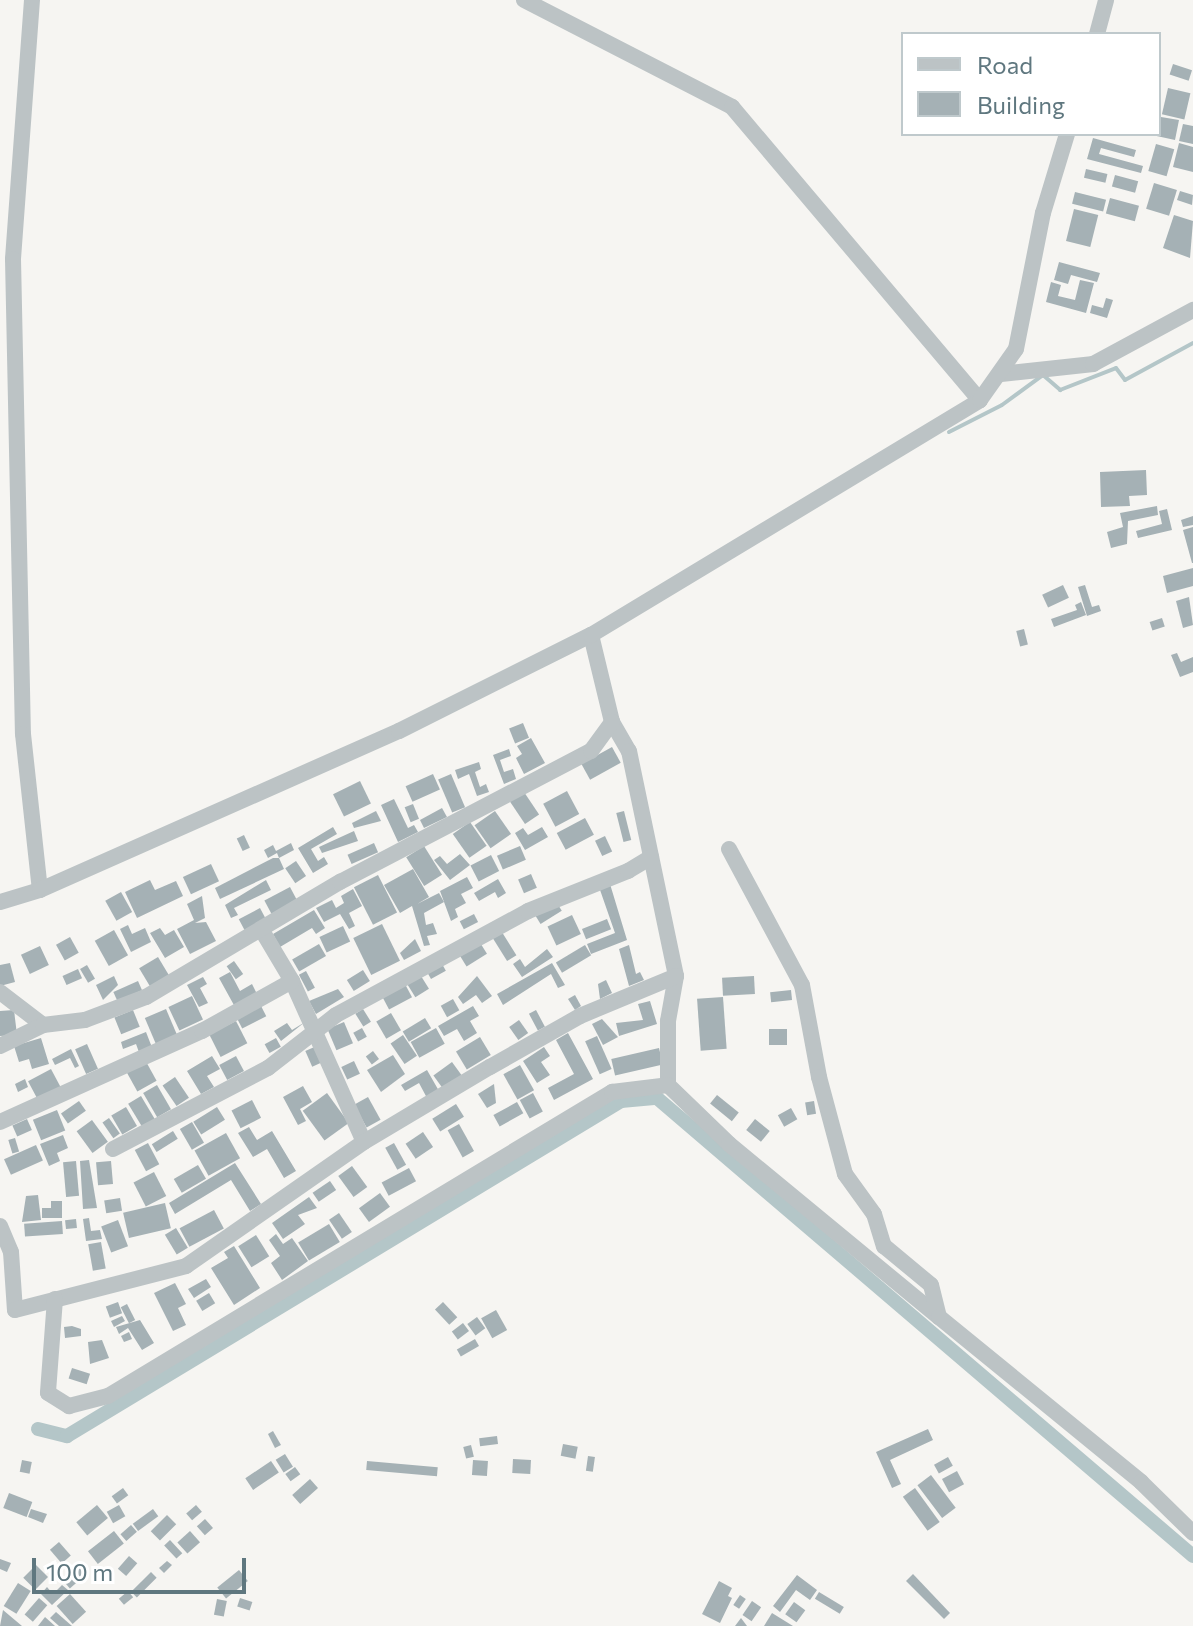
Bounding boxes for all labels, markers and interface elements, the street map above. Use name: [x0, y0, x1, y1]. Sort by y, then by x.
legend: [901, 32, 1161, 136]
text: Road: [977, 50, 1033, 79]
text: Building: [977, 90, 1065, 119]
scale bar: [36, 1542, 250, 1592]
text: 100 m: [46, 1557, 113, 1586]

